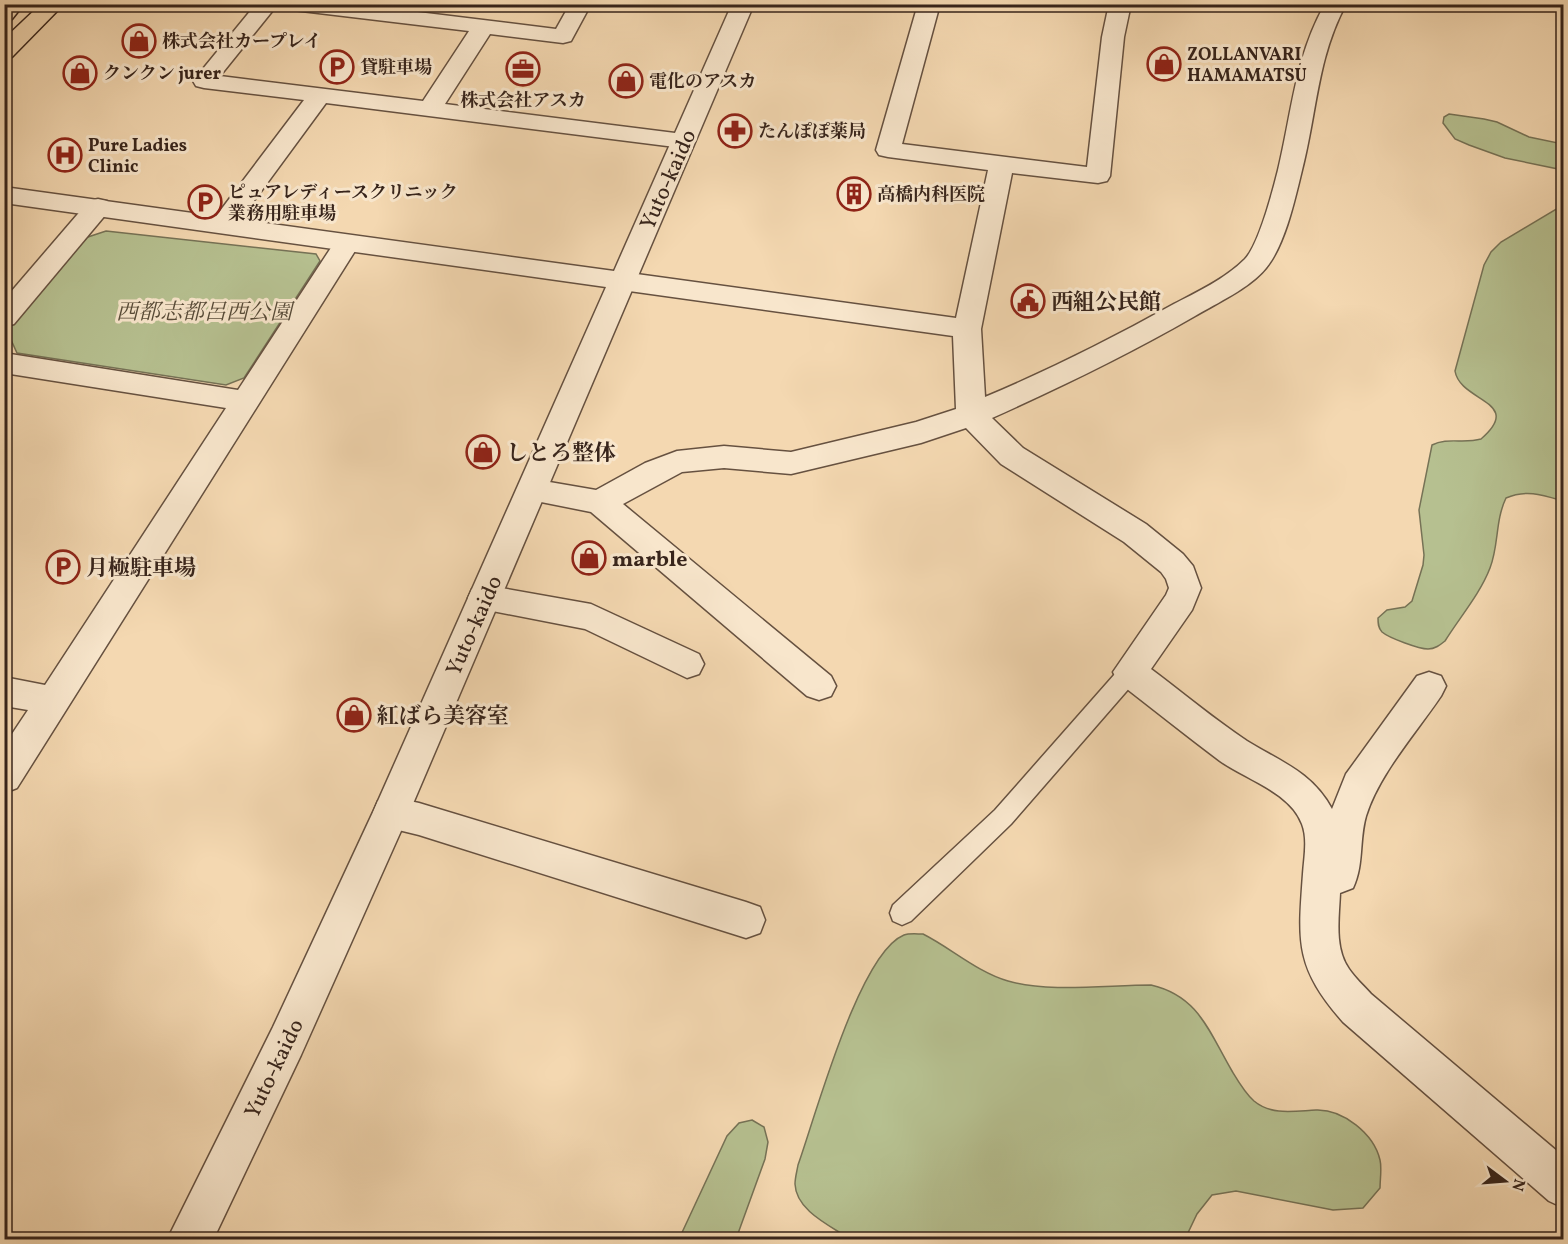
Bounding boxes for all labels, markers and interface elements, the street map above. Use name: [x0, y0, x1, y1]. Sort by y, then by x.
shop icon: 株式会社カープレイ: [121, 23, 157, 59]
place label: 株式会社カープレイ: [162, 30, 321, 55]
place label: ZOLLANVARI HAMAMATSU: [1187, 43, 1307, 89]
shop icon: ZOLLANVARI HAMAMATSU: [1146, 46, 1182, 82]
parking icon: 貸駐車場: [319, 49, 355, 85]
office icon: 株式会社アスカ: [505, 51, 541, 87]
shop icon: クンクン jurer: [62, 55, 98, 91]
place label: 貸駐車場: [360, 56, 432, 81]
place label: クンクン jurer: [103, 62, 222, 87]
shop icon: 電化のアスカ: [608, 63, 644, 99]
place label: 電化のアスカ: [649, 70, 756, 95]
place label: 株式会社アスカ: [460, 89, 586, 114]
pharmacy icon: たんぽぽ薬局: [717, 113, 753, 149]
place label: たんぽぽ薬局: [758, 120, 866, 145]
street label: Yuto-kaido: [633, 125, 705, 235]
place label: Pure Ladies Clinic: [88, 134, 187, 180]
hospital icon: Pure Ladies Clinic: [47, 137, 83, 173]
building icon: 高橋内科医院: [836, 176, 872, 212]
place label: ピュアレディースクリニック 業務用駐車場: [228, 181, 458, 227]
place label: 高橋内科医院: [877, 183, 985, 208]
parking icon: ピュアレディースクリニック 業務用駐車場: [187, 184, 223, 220]
public building icon: 西組公民館: [1010, 283, 1046, 319]
place label: 西組公民館: [1051, 288, 1161, 319]
park label: 西都志都呂西公園: [116, 298, 295, 329]
shop icon: しとろ整体: [465, 434, 501, 470]
place label: しとろ整体: [506, 439, 616, 470]
shop icon: marble: [571, 540, 607, 576]
place label: marble: [612, 545, 688, 576]
parking icon: 月極駐車場: [45, 549, 81, 585]
place label: 月極駐車場: [86, 554, 196, 585]
street label: Yuto-kaido: [439, 571, 511, 681]
shop icon: 紅ばら美容室: [336, 697, 372, 733]
place label: 紅ばら美容室: [377, 702, 509, 733]
street label: Yuto-kaido: [238, 1014, 313, 1124]
north arrow: [1475, 1151, 1535, 1211]
text: N: [1505, 1176, 1530, 1194]

